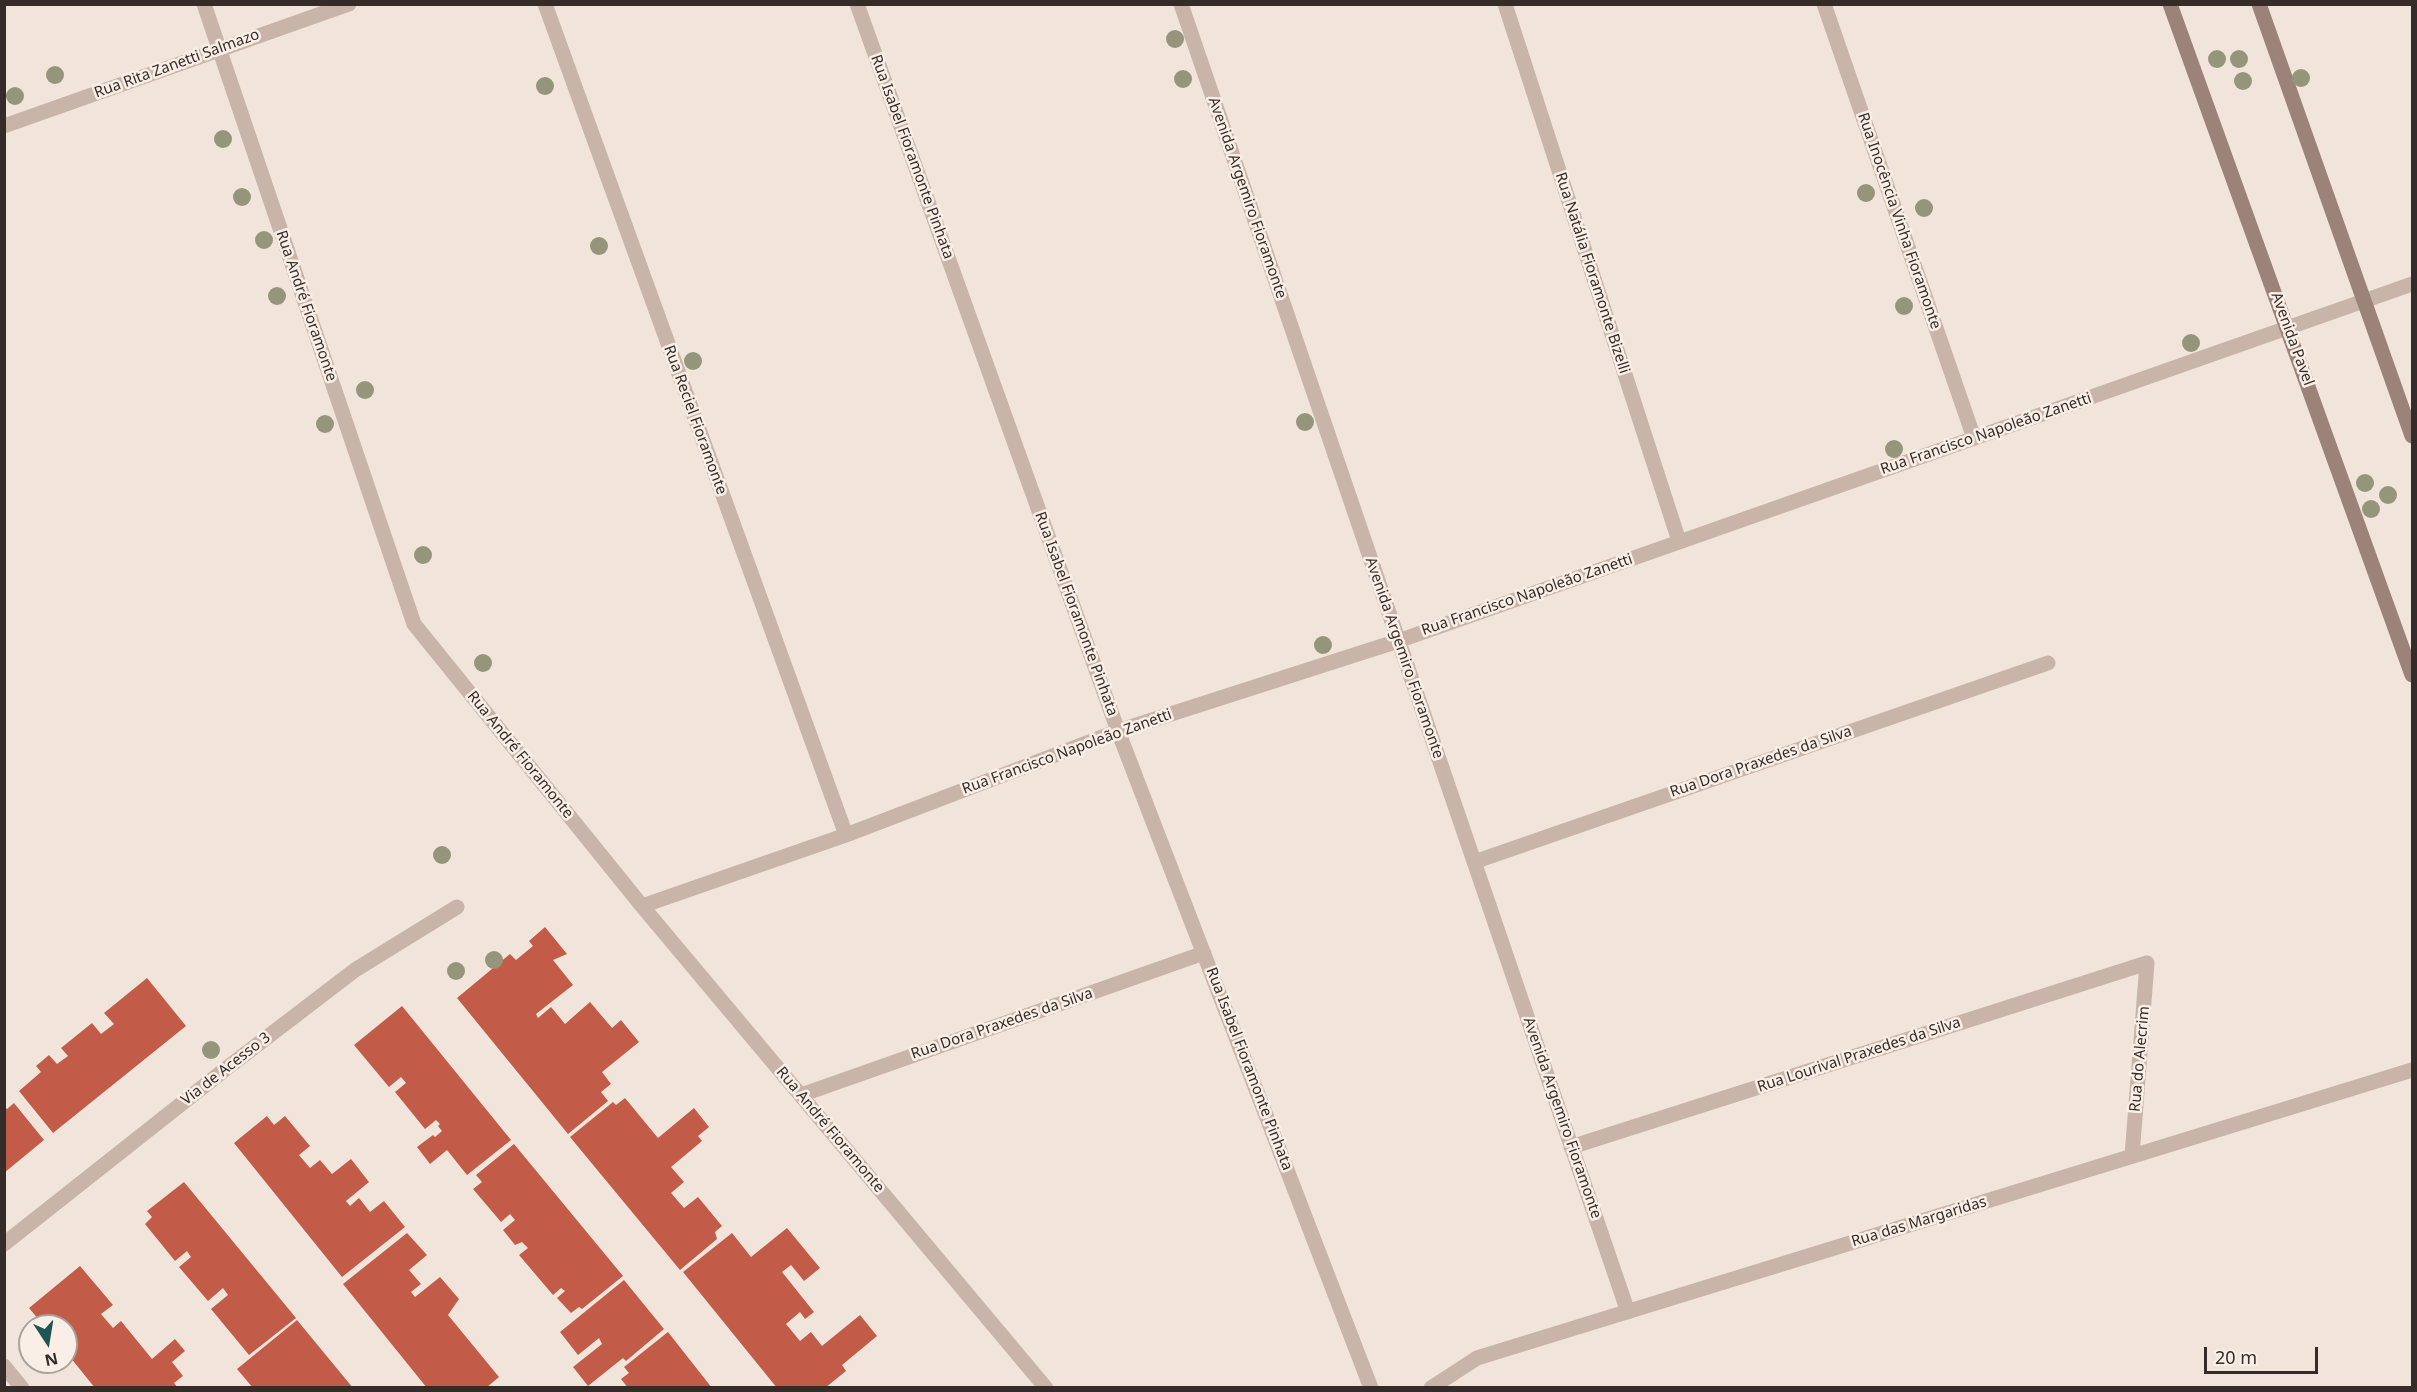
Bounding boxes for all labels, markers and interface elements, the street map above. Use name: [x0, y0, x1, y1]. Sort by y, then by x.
street label: Rua Rita Zanetti Salmazo: [92, 26, 262, 102]
street label: Rua Isabel Fioramonte Pinhata: [867, 52, 957, 262]
street label: Avenida Argemiro Fioramonte: [1204, 95, 1290, 301]
street label: Rua Inocência Vinha Fioramonte: [1853, 110, 1945, 332]
street label: Rua Natália Fioramonte Bizelli: [1551, 170, 1633, 376]
street label: Rua André Fioramonte: [272, 228, 340, 384]
street label: Avenida Pavel: [2267, 290, 2317, 388]
street label: Rua Reciel Fioramonte: [660, 343, 730, 497]
street label: Rua Francisco Napoleão Zanetti: [1878, 389, 2094, 479]
street label: Rua Isabel Fioramonte Pinhata: [1031, 509, 1121, 719]
street label: Rua Francisco Napoleão Zanetti: [1419, 550, 1635, 640]
street label: Avenida Argemiro Fioramonte: [1361, 555, 1447, 761]
street label: Rua André Fioramonte: [463, 688, 577, 822]
street label: Rua Francisco Napoleão Zanetti: [960, 706, 1174, 798]
street label: Rua Dora Praxedes da Silva: [1668, 722, 1854, 802]
street label: Rua Isabel Fioramonte Pinhata: [1202, 965, 1296, 1173]
street label: Rua Dora Praxedes da Silva: [909, 984, 1095, 1064]
street label: Rua do Alecrim: [2126, 1005, 2154, 1113]
street label: Rua Lourival Praxedes da Silva: [1755, 1014, 1963, 1096]
street label: Avenida Argemiro Fioramonte: [1519, 1015, 1605, 1221]
street label: Via de Acesso 3: [178, 1029, 274, 1109]
street label: Rua André Fioramonte: [772, 1063, 888, 1197]
street label: Rua das Margaridas: [1849, 1193, 1989, 1251]
north arrow: [18, 1314, 78, 1374]
scale bar: [2207, 1335, 2321, 1373]
text: 20 m: [2215, 1345, 2257, 1369]
text: N: [43, 1348, 60, 1372]

